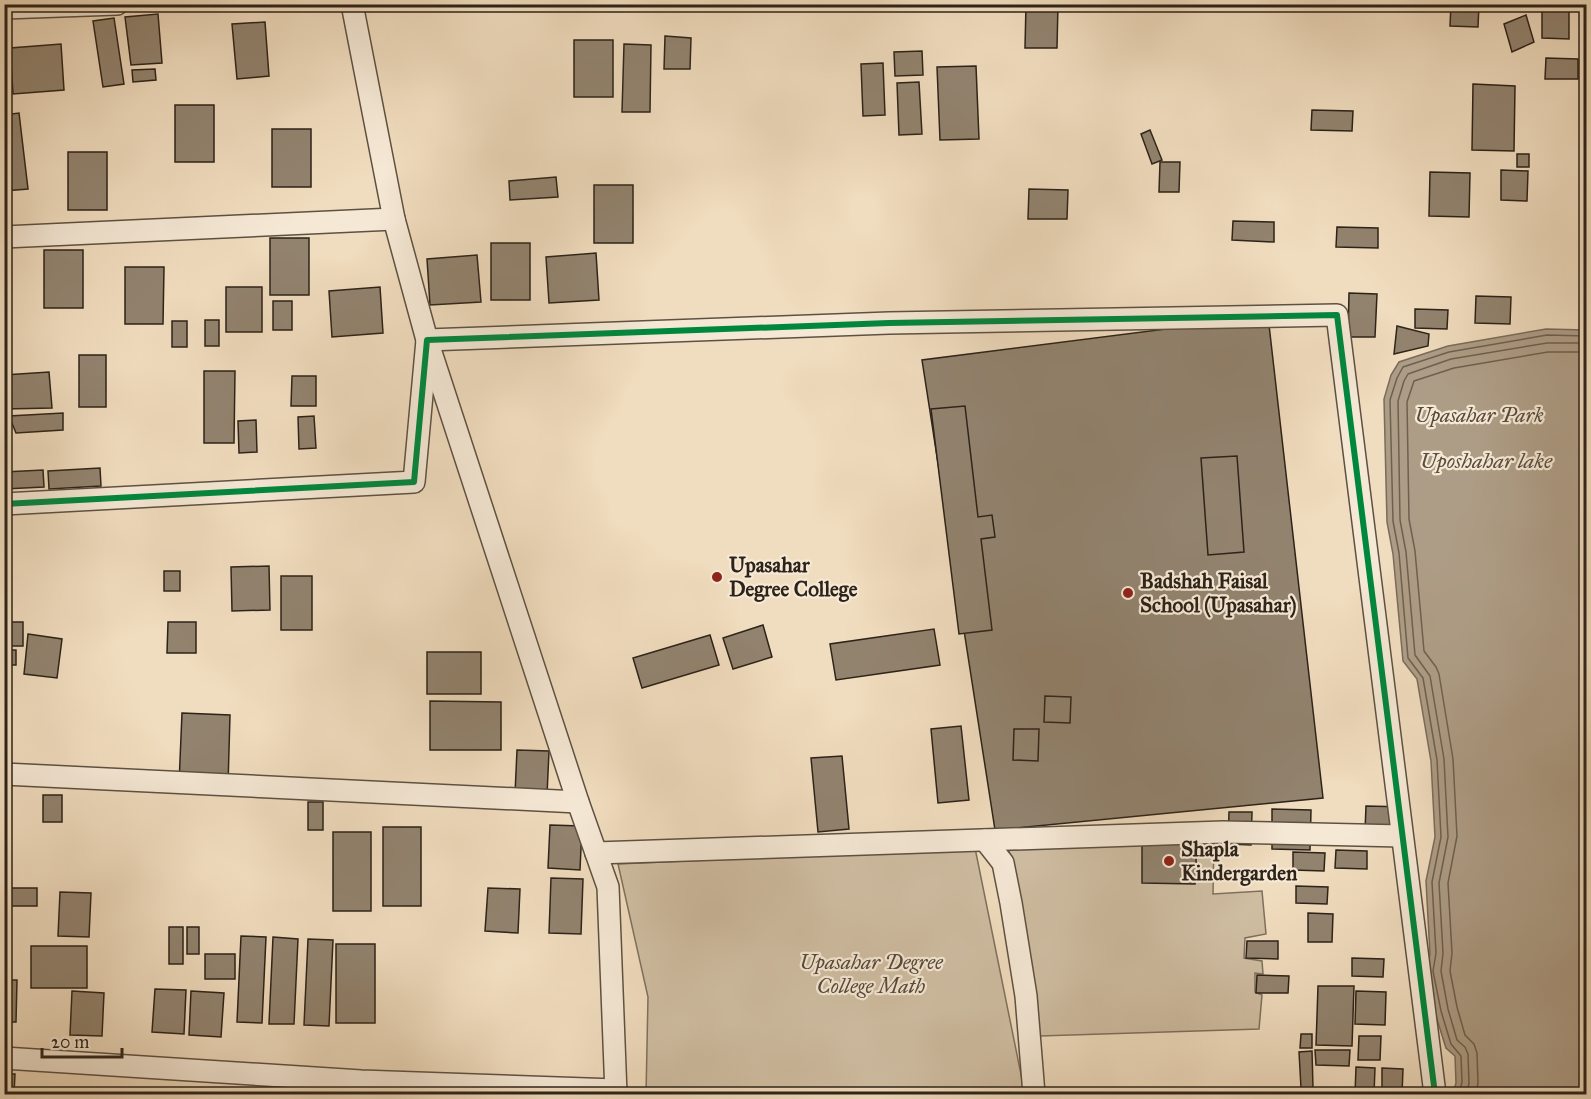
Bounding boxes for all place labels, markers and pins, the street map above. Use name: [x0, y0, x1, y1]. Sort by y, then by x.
place label: Upasahar Degree College: [729, 552, 858, 602]
place label: Badshah Faisal School (Upasahar): [1140, 568, 1297, 618]
marker: Upasahar Degree College: [710, 570, 724, 584]
marker: Badshah Faisal School (Upasahar): [1121, 586, 1135, 600]
place label: Shapla Kindergarden: [1181, 836, 1298, 886]
marker: Shapla Kindergarden: [1162, 854, 1176, 868]

